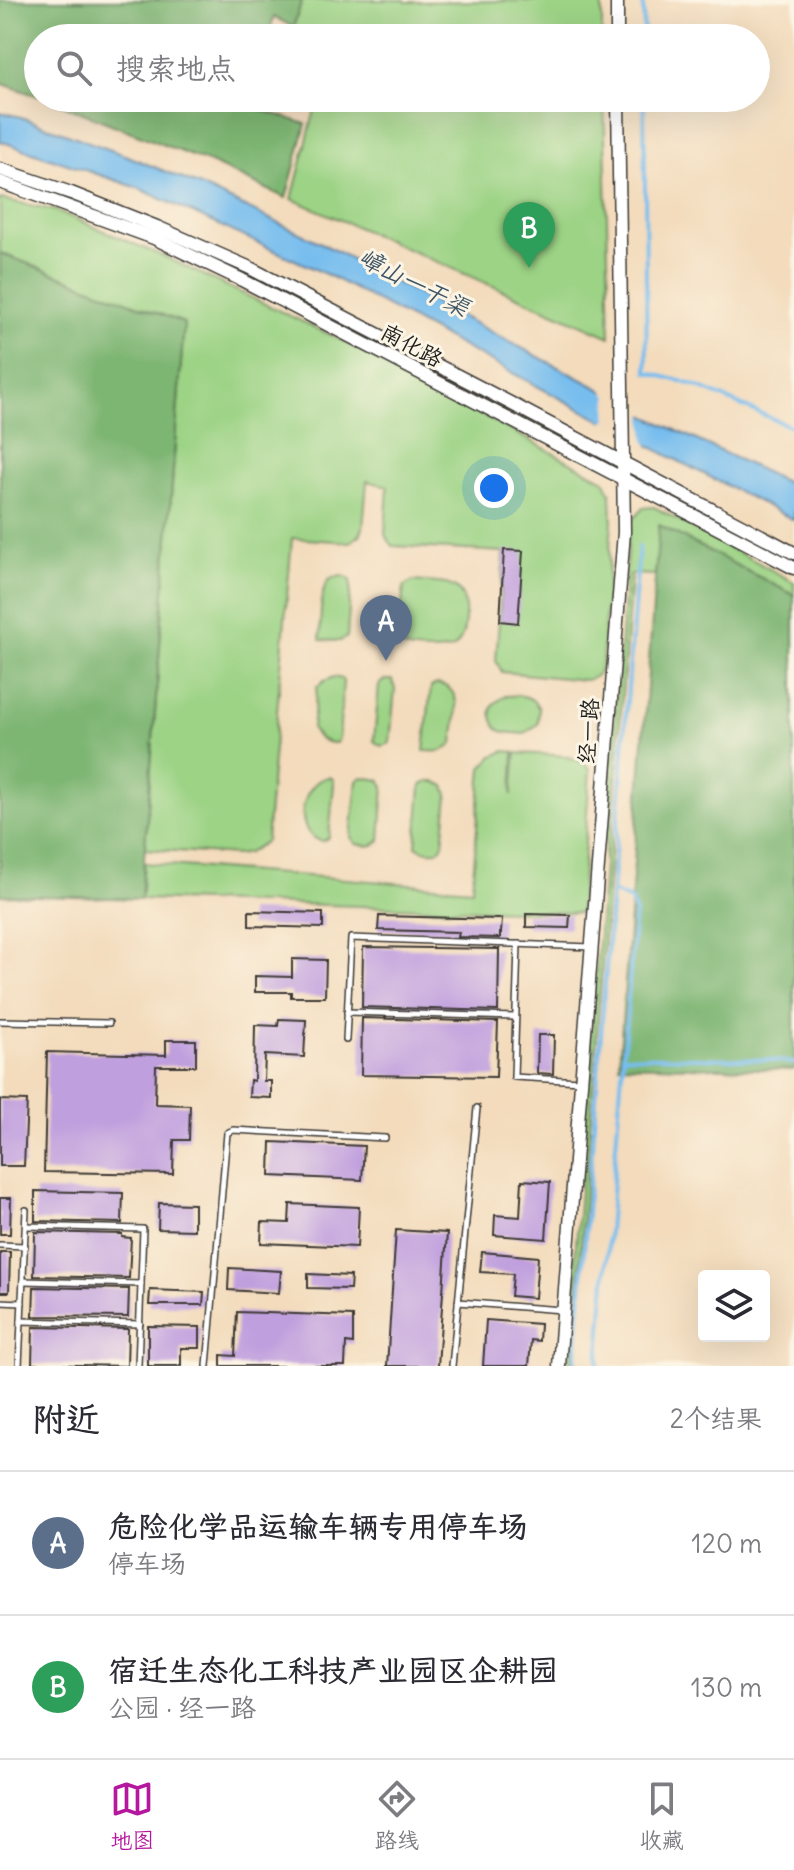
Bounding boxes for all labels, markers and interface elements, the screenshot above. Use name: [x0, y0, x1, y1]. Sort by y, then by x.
search box: [24, 24, 770, 112]
icon: search: [52, 46, 96, 90]
text: 搜索地点: [116, 49, 236, 87]
pin: B: [503, 202, 555, 268]
water label: 嶂山一干渠: [354, 241, 476, 324]
street label: 南化路: [376, 317, 448, 373]
your location: [474, 468, 514, 508]
pin: A: [360, 595, 412, 661]
street label: 经一路: [572, 697, 604, 765]
map controls: [698, 1270, 770, 1342]
button: layers: [698, 1270, 770, 1342]
text: 附近: [32, 1397, 100, 1440]
text: 2个结果: [670, 1402, 762, 1435]
text: 危险化学品运输车辆专用停车场: [108, 1507, 528, 1545]
text: A: [50, 1527, 66, 1560]
text: 120 m: [691, 1527, 762, 1560]
text: 停车场: [108, 1547, 186, 1580]
text: 宿迁生态化工科技产业园区企耕园: [108, 1651, 558, 1689]
text: B: [49, 1671, 67, 1704]
text: 130 m: [691, 1671, 762, 1704]
text: 公园 · 经一路: [108, 1691, 256, 1724]
tab: 地图: [110, 1777, 154, 1854]
tab: 路线: [375, 1777, 419, 1854]
tab: 收藏: [640, 1777, 684, 1854]

